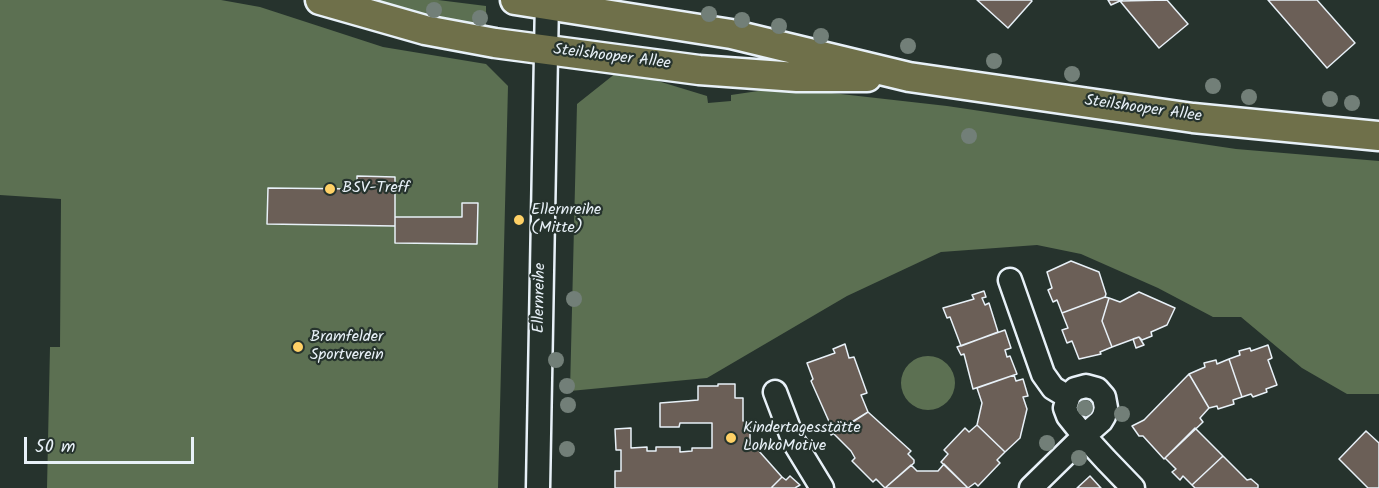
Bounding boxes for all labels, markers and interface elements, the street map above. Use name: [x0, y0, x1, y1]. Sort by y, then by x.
street label: Steilshooper Allee: [552, 41, 672, 75]
street label: Steilshooper Allee: [1083, 92, 1203, 128]
place label: BSV-Treff: [342, 179, 410, 199]
marker: BSV-Treff: [323, 182, 337, 196]
place label: Ellernreihe (Mitte): [531, 201, 601, 239]
marker: Ellernreihe (Mitte): [512, 213, 526, 227]
street label: Ellernreihe: [531, 263, 551, 333]
place label: Bramfelder Sportverein: [310, 328, 384, 366]
marker: Bramfelder Sportverein: [291, 340, 305, 354]
place label: Kindertagesstätte LohkoMotive: [743, 419, 861, 457]
scale bar: [27, 425, 196, 463]
marker: Kindertagesstätte LohkoMotive: [724, 431, 738, 445]
text: 50 m: [35, 433, 75, 462]

